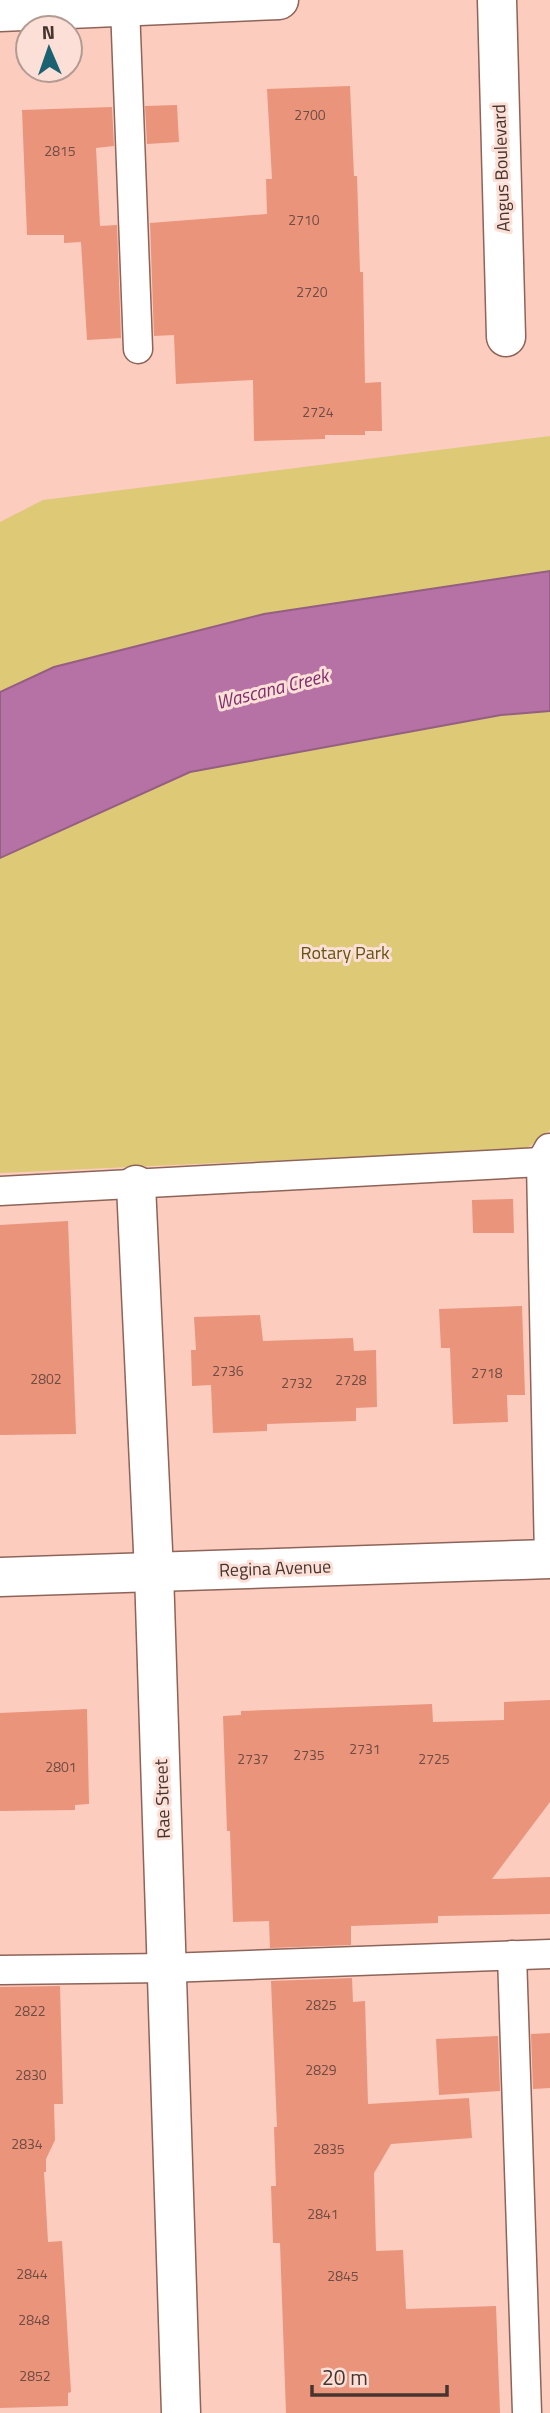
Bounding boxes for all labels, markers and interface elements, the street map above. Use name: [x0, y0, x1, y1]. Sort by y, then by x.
north arrow: [14, 14, 84, 84]
text: N: [41, 17, 55, 46]
house number: 2700: [294, 104, 326, 125]
street label: Angus Boulevard: [485, 104, 517, 232]
house number: 2815: [44, 140, 76, 161]
house number: 2710: [288, 209, 320, 230]
house number: 2720: [296, 281, 328, 302]
house number: 2724: [302, 401, 334, 422]
water label: Wascana Creek: [213, 659, 334, 716]
park label: Rotary Park: [300, 939, 390, 966]
house number: 2736: [212, 1360, 244, 1381]
house number: 2718: [471, 1362, 503, 1383]
house number: 2802: [30, 1368, 62, 1389]
house number: 2728: [335, 1369, 367, 1390]
house number: 2732: [281, 1372, 313, 1393]
street label: Regina Avenue: [218, 1553, 332, 1583]
house number: 2731: [349, 1738, 381, 1759]
house number: 2735: [293, 1744, 325, 1765]
house number: 2737: [237, 1748, 269, 1769]
house number: 2725: [418, 1748, 450, 1769]
house number: 2801: [45, 1756, 77, 1777]
street label: Rae Street: [147, 1758, 177, 1839]
house number: 2825: [305, 1994, 337, 2015]
house number: 2822: [14, 2000, 46, 2021]
house number: 2829: [305, 2059, 337, 2080]
house number: 2830: [15, 2064, 47, 2085]
house number: 2834: [11, 2133, 43, 2154]
house number: 2835: [313, 2138, 345, 2159]
house number: 2841: [307, 2203, 339, 2224]
house number: 2844: [16, 2263, 48, 2284]
house number: 2845: [327, 2265, 359, 2286]
house number: 2848: [18, 2309, 50, 2330]
scale bar: [312, 2354, 447, 2398]
text: 20 m: [322, 2361, 368, 2393]
house number: 2852: [19, 2365, 51, 2386]

